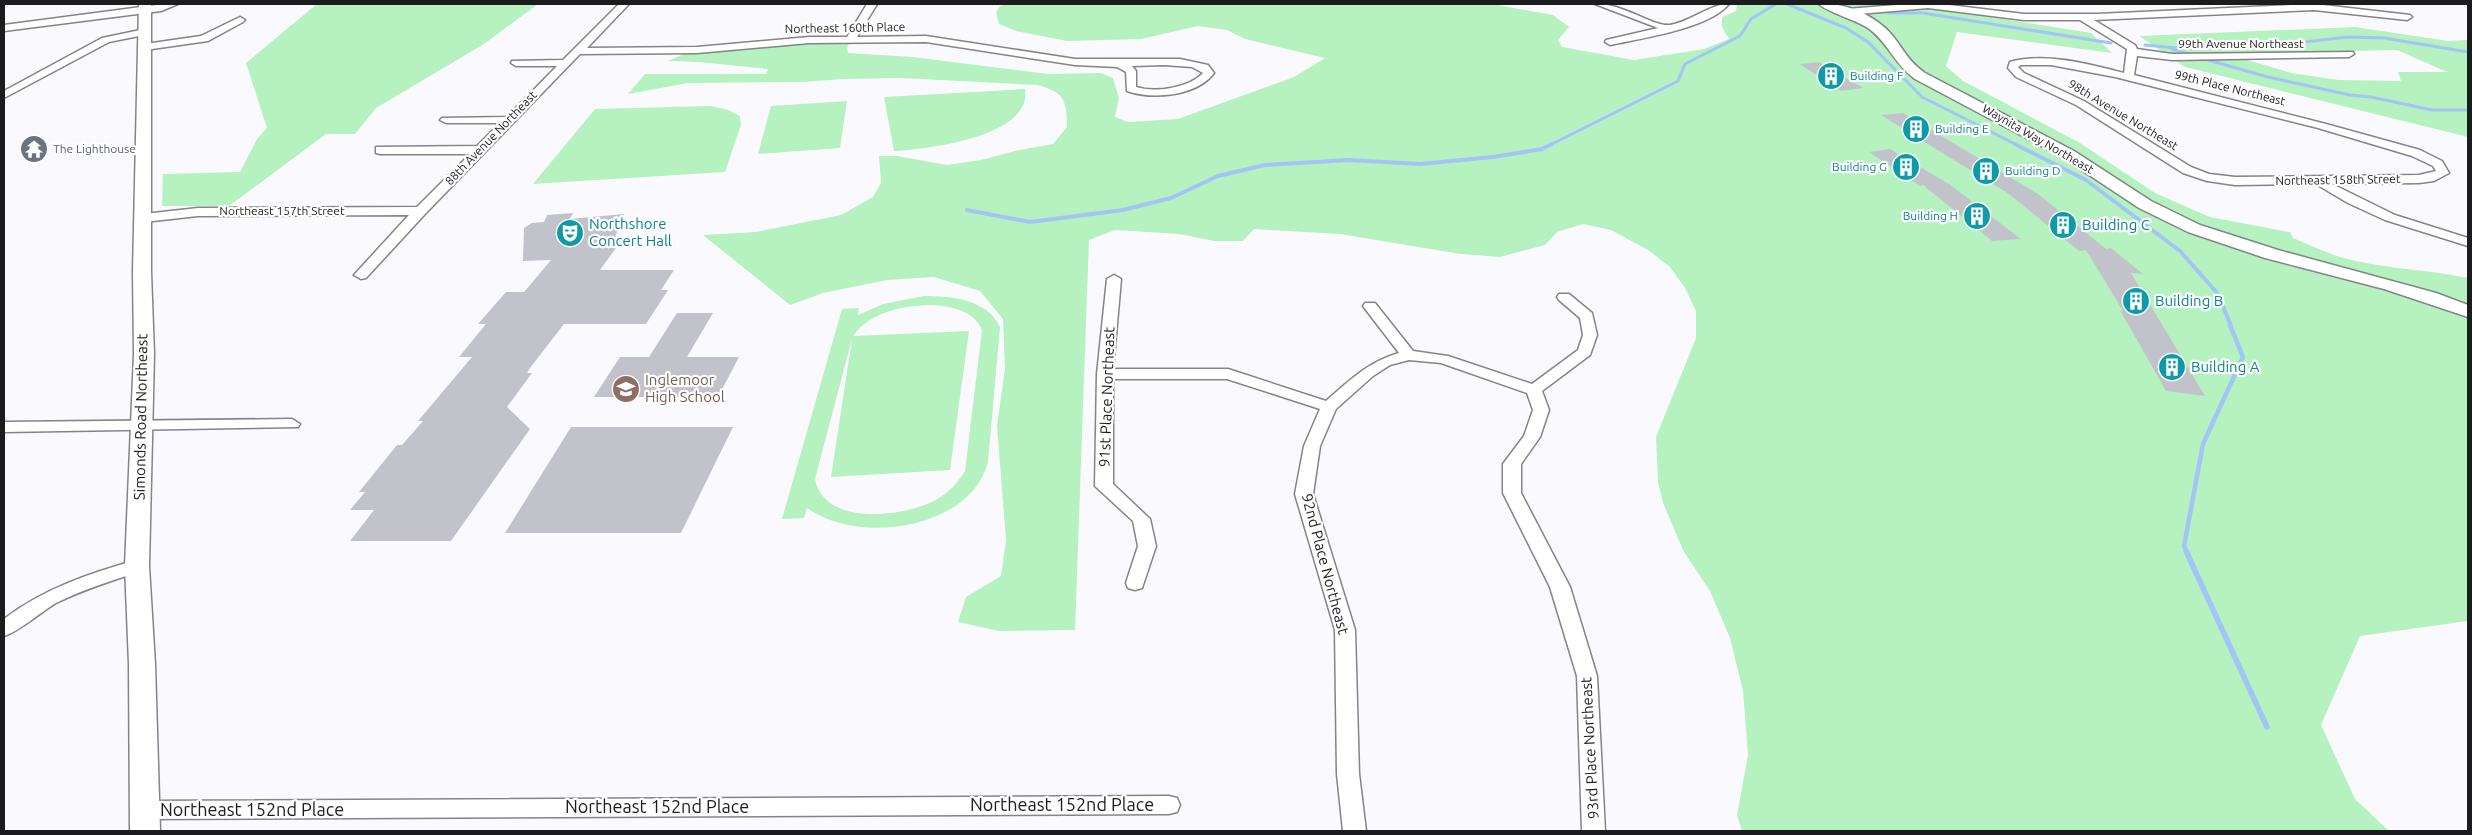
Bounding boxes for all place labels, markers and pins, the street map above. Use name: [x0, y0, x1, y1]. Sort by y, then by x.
building icon: Building F: [1816, 61, 1846, 91]
place label: Building F: [1850, 69, 1903, 82]
building icon: Building E: [1901, 114, 1931, 144]
place label: Building E: [1935, 122, 1989, 135]
temple icon: The Lighthouse: [19, 134, 49, 164]
place label: The Lighthouse: [53, 142, 136, 155]
building icon: Building G: [1891, 152, 1921, 182]
building icon: Building D: [1971, 156, 2001, 186]
place label: Building G: [1832, 160, 1887, 173]
place label: Building D: [2005, 164, 2060, 177]
building icon: Building H: [1962, 201, 1992, 231]
place label: Building H: [1903, 209, 1958, 222]
building icon: Building C: [2048, 210, 2078, 240]
place label: Northshore Concert Hall: [589, 215, 672, 249]
place label: Building C: [2082, 216, 2150, 233]
theatre icon: Northshore Concert Hall: [555, 218, 585, 248]
building icon: Building B: [2121, 286, 2151, 316]
place label: Building B: [2155, 292, 2223, 309]
building icon: Building A: [2157, 352, 2187, 382]
place label: Building A: [2191, 358, 2260, 375]
place label: Inglemoor High School: [645, 371, 725, 405]
school or university icon: Inglemoor High School: [611, 374, 641, 404]

